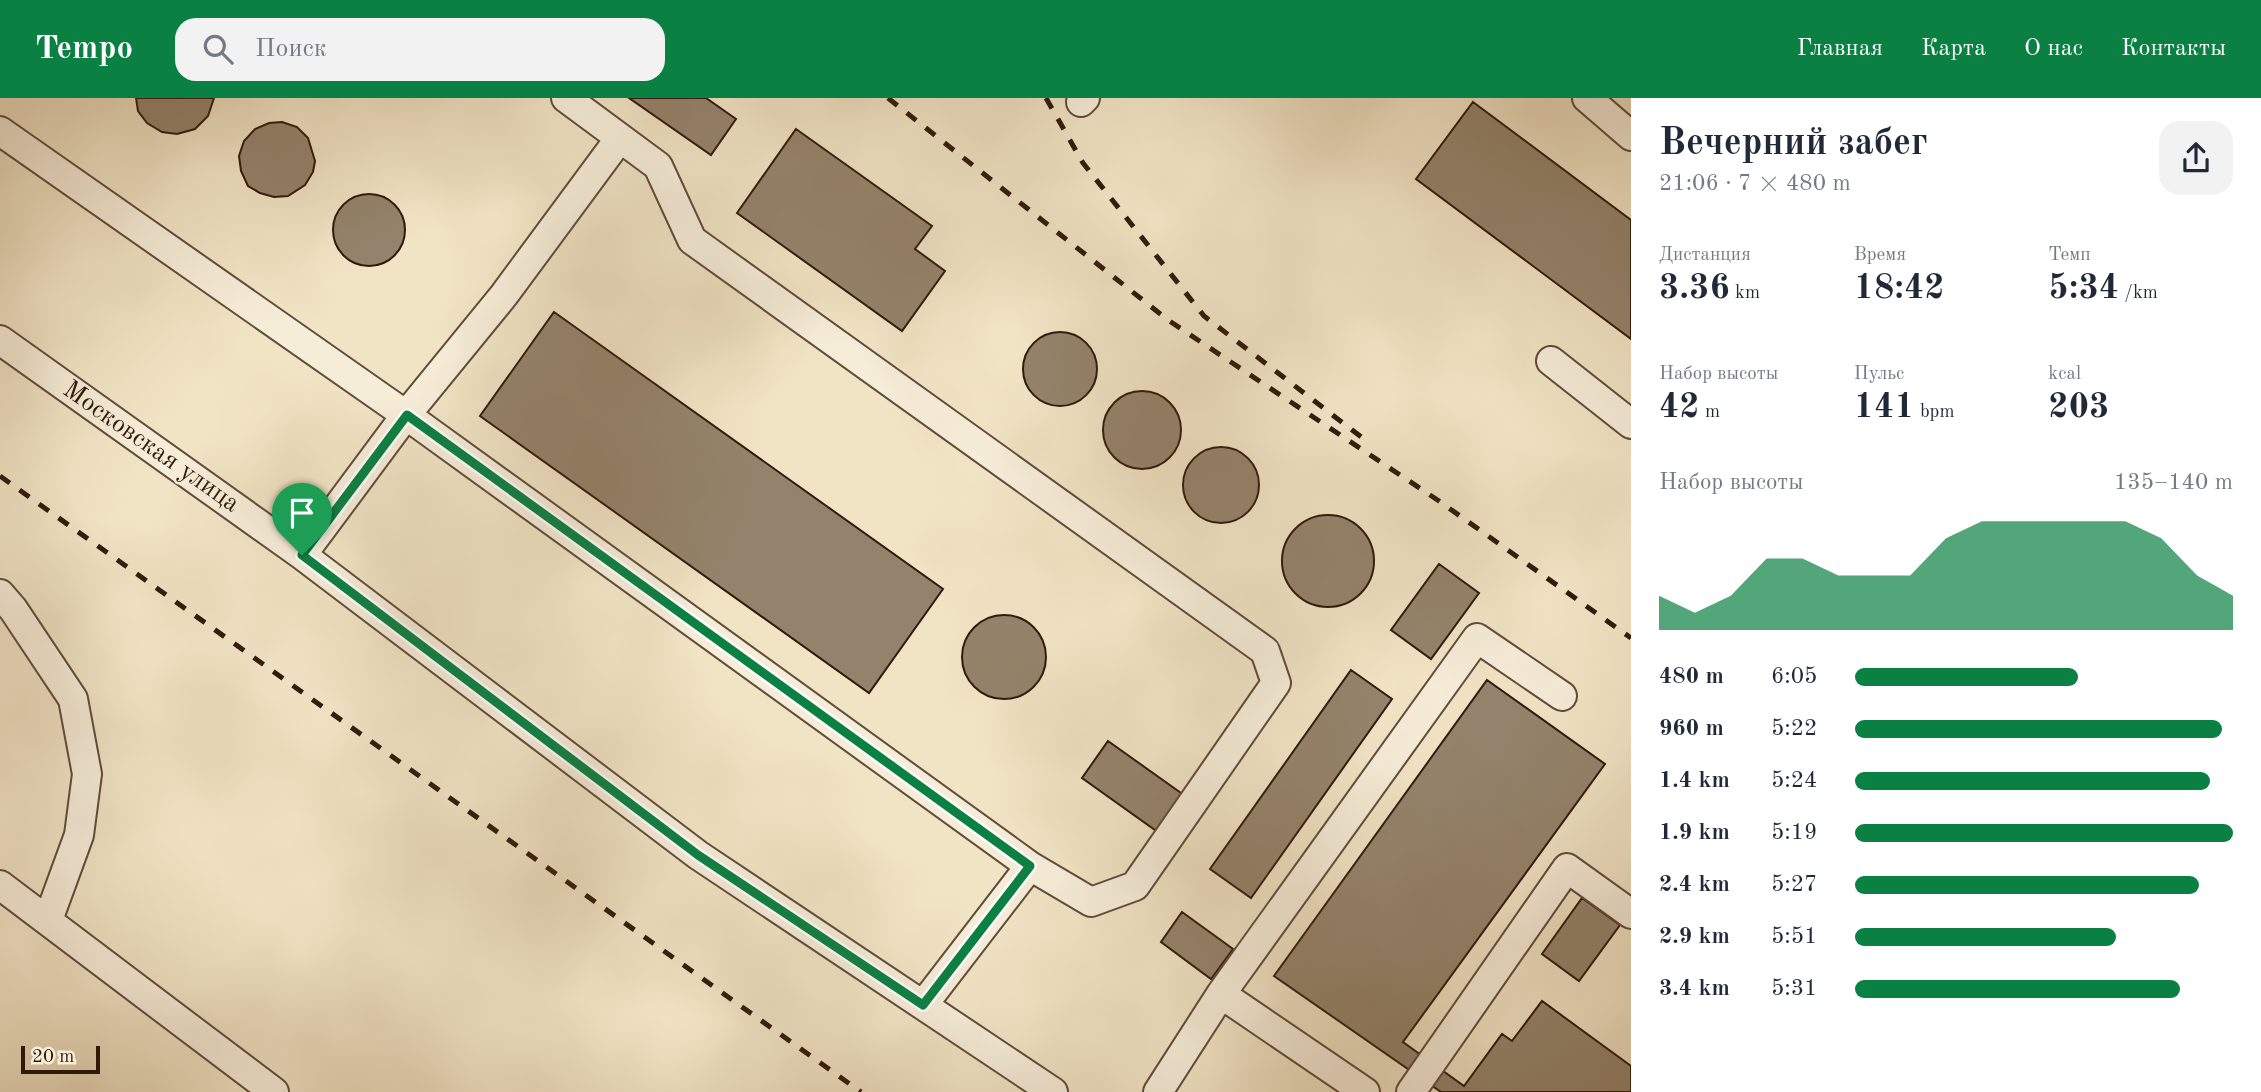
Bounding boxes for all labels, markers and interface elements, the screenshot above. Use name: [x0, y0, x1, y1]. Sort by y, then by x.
search box: [175, 18, 665, 81]
icon: search: [199, 30, 237, 68]
text: Tempo: [35, 33, 133, 66]
text: Поиск: [255, 36, 327, 62]
text: Главная: [1797, 37, 1883, 61]
text: Карта: [1921, 37, 1986, 61]
text: О нас: [2024, 37, 2083, 61]
text: Контакты: [2121, 37, 2226, 61]
button: share: [2159, 121, 2233, 195]
text: Вечерний забег: [1659, 125, 1928, 163]
text: 21:06 · 7 × 480 m: [1659, 172, 1851, 195]
text: Дистанция: [1659, 246, 1751, 265]
text: Время: [1854, 246, 1906, 265]
text: Темп: [2048, 246, 2091, 265]
text: 3.36: [1659, 271, 1730, 306]
text: 18:42: [1854, 271, 1945, 306]
text: 5:34: [2048, 271, 2119, 306]
text: km: [1730, 284, 1760, 303]
text: /km: [2119, 284, 2158, 303]
text: Набор высоты: [1659, 365, 1778, 384]
text: Пульс: [1854, 365, 1904, 384]
text: kcal: [2048, 365, 2081, 384]
street label: Московская улица: [58, 376, 244, 518]
text: 42: [1659, 390, 1700, 425]
text: 141: [1854, 390, 1915, 425]
text: 203: [2048, 390, 2109, 425]
text: m: [1700, 403, 1720, 422]
text: bpm: [1915, 403, 1955, 422]
text: Набор высоты: [1659, 471, 1803, 494]
text: 135–140 m: [2114, 471, 2233, 494]
pin: [272, 483, 332, 555]
icon: arrive: [283, 494, 321, 532]
text: 480 m: [1659, 665, 1724, 688]
text: 6:05: [1771, 665, 1817, 688]
text: 960 m: [1659, 717, 1724, 740]
text: 5:22: [1771, 717, 1817, 740]
text: 1.4 km: [1659, 769, 1730, 792]
text: 5:24: [1771, 769, 1817, 792]
text: 1.9 km: [1659, 821, 1730, 844]
text: 5:19: [1771, 821, 1817, 844]
text: 2.4 km: [1659, 873, 1730, 896]
text: 5:27: [1771, 873, 1817, 896]
text: 2.9 km: [1659, 925, 1730, 948]
text: 5:51: [1771, 925, 1817, 948]
text: 3.4 km: [1659, 977, 1730, 1000]
text: 5:31: [1771, 977, 1817, 1000]
scale bar: [21, 1043, 100, 1075]
text: 20 m: [32, 1048, 74, 1067]

